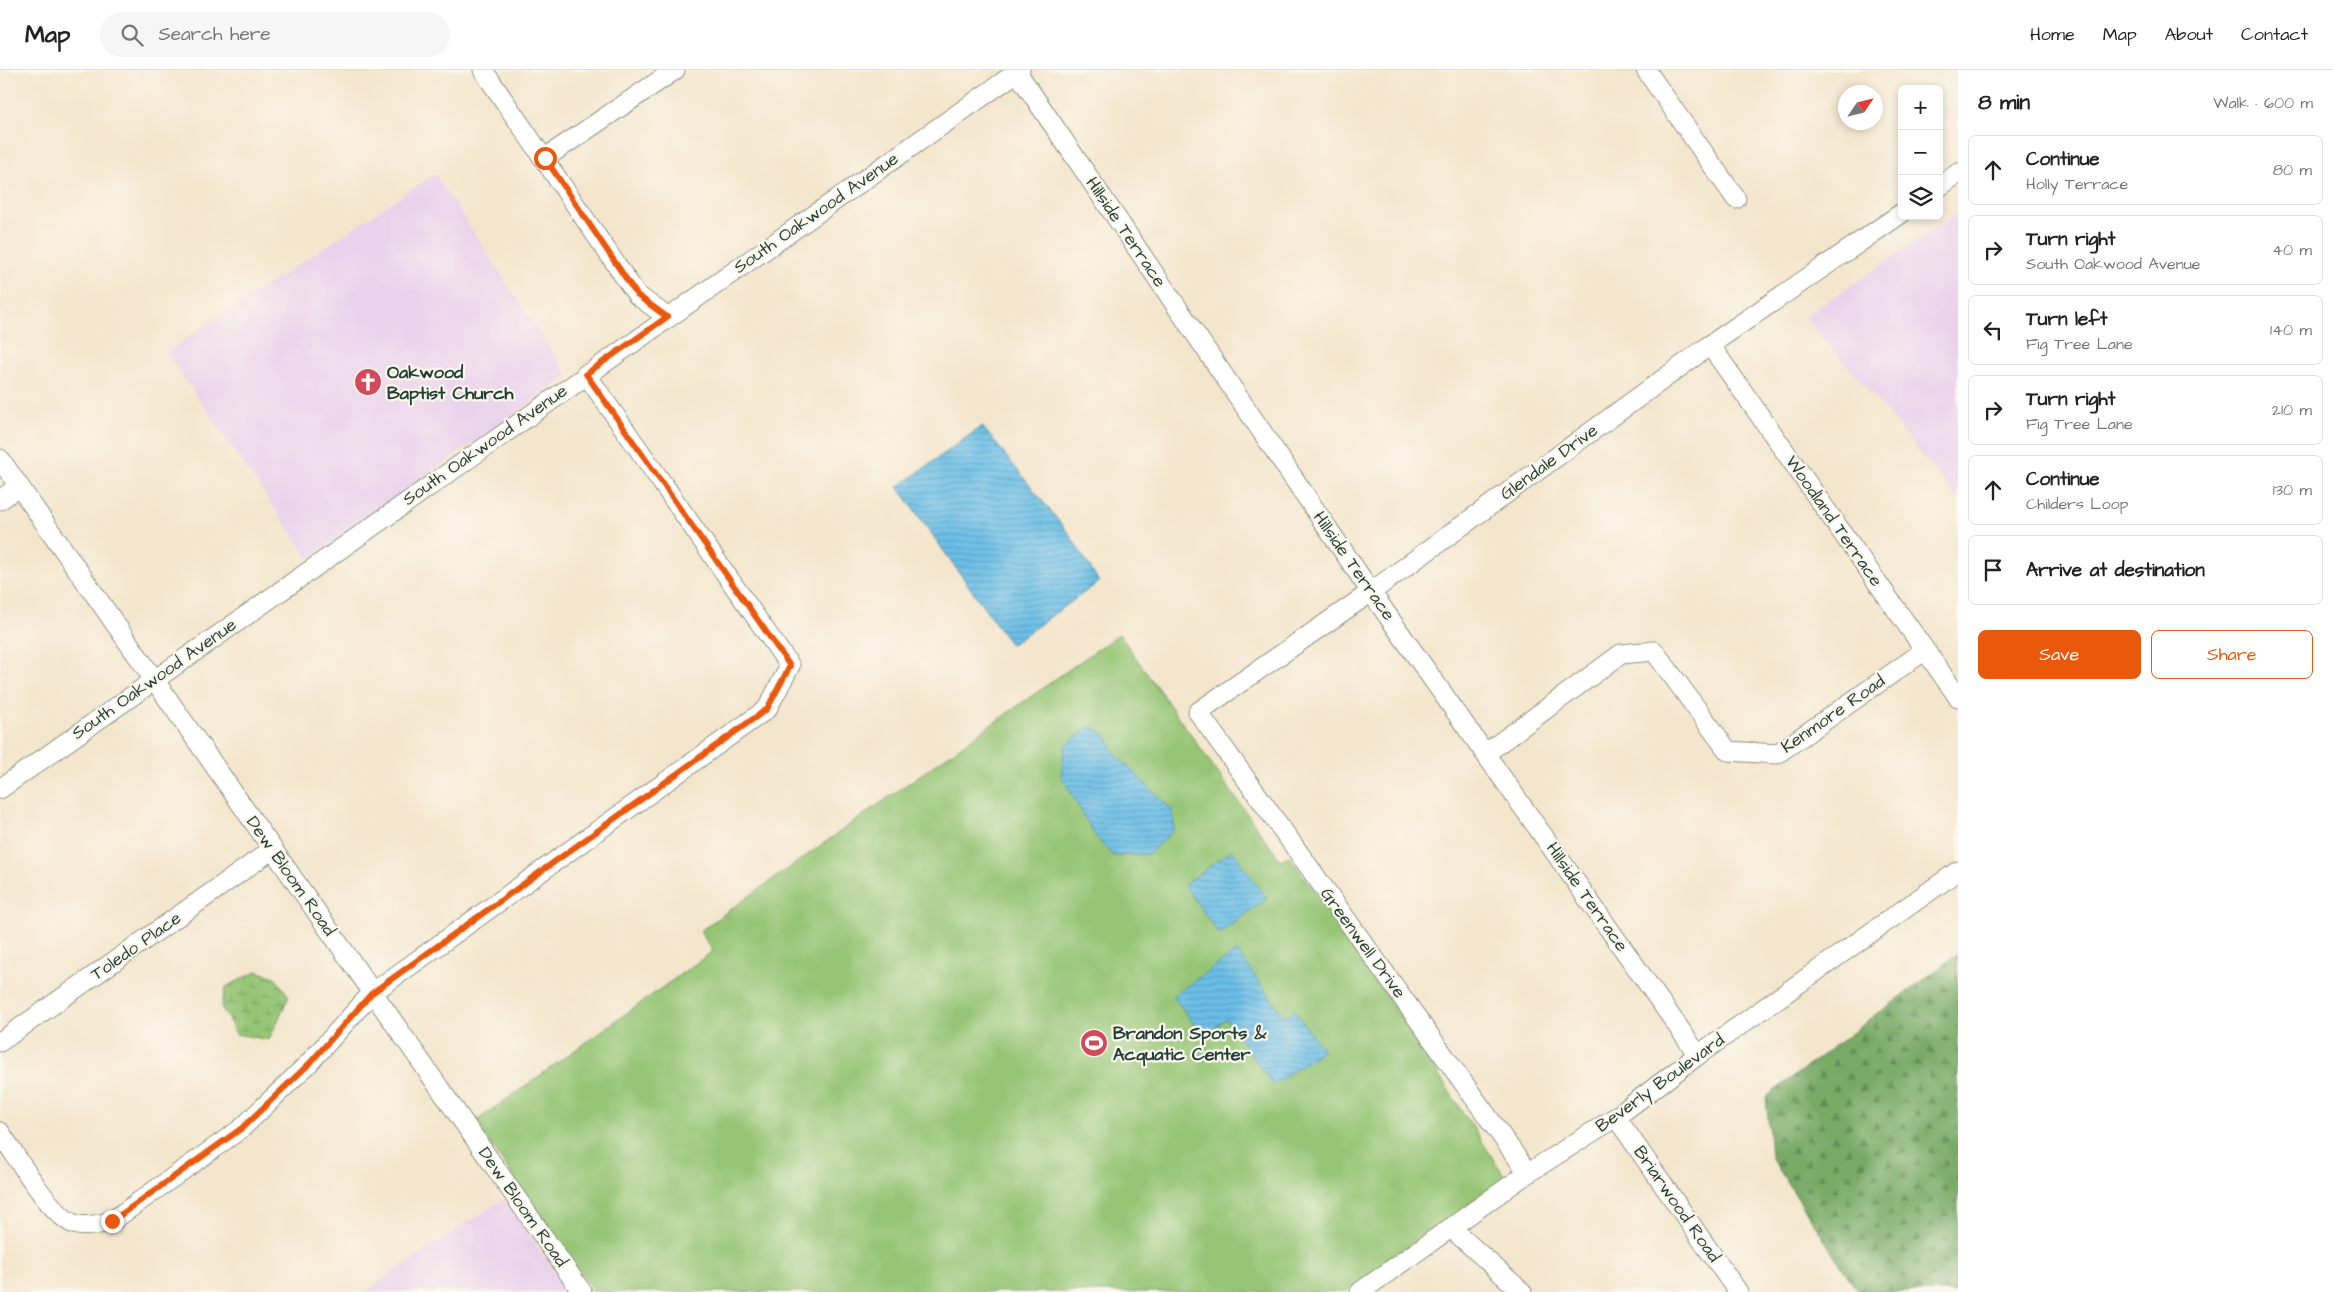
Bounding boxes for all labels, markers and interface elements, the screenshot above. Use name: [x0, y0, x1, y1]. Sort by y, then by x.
search box: [100, 12, 450, 57]
text: Map: [25, 18, 70, 52]
icon: search: [118, 21, 146, 49]
text: Search here: [158, 21, 271, 48]
text: Home: [2030, 22, 2075, 47]
text: Map: [2103, 22, 2137, 47]
text: About: [2165, 22, 2213, 47]
text: Contact: [2241, 22, 2308, 47]
north arrow: [1838, 85, 1883, 130]
map controls: [1898, 85, 1943, 220]
button: +: [1898, 85, 1943, 130]
text: 8 min: [1978, 88, 2030, 117]
text: Walk · 600 m: [2213, 92, 2313, 114]
button: −: [1898, 130, 1943, 175]
street label: South Oakwood Avenue: [728, 146, 904, 280]
text: Continue: [2026, 146, 2100, 173]
route start: [534, 147, 557, 170]
icon: ahead: [1979, 156, 2007, 184]
text: 80 m: [2273, 159, 2312, 181]
street label: Hillside Terrace: [1080, 172, 1172, 292]
text: Holly Terrace: [2026, 173, 2128, 195]
button: layers: [1898, 175, 1943, 220]
text: Turn right: [2026, 226, 2115, 253]
icon: right: [1979, 236, 2007, 264]
text: 40 m: [2272, 239, 2312, 261]
text: South Oakwood Avenue: [2026, 253, 2200, 275]
text: Turn left: [2026, 306, 2107, 333]
icon: left: [1979, 316, 2007, 344]
text: 140 m: [2270, 319, 2312, 341]
text: Fig Tree Lane: [2026, 333, 2133, 355]
place label: Oakwood Baptist Church: [387, 360, 515, 406]
church icon: Oakwood Baptist Church: [353, 367, 383, 397]
street label: South Oakwood Avenue: [397, 378, 573, 512]
text: Turn right: [2026, 386, 2115, 413]
icon: right: [1979, 396, 2007, 424]
text: 210 m: [2272, 399, 2312, 421]
text: Fig Tree Lane: [2026, 413, 2133, 435]
street label: Glendale Drive: [1495, 418, 1603, 506]
street label: Woodland Terrace: [1779, 450, 1889, 592]
text: Continue: [2026, 466, 2100, 493]
icon: ahead: [1979, 476, 2007, 504]
text: 130 m: [2273, 479, 2312, 501]
text: Childers Loop: [2026, 493, 2128, 515]
street label: Hillside Terrace: [1307, 506, 1401, 626]
icon: arrive: [1979, 556, 2007, 584]
text: Arrive at destination: [2026, 557, 2205, 584]
street label: South Oakwood Avenue: [66, 612, 242, 746]
button: Save: [1978, 630, 2141, 679]
button: Share: [2151, 630, 2313, 679]
street label: Kenmore Road: [1776, 669, 1890, 759]
street label: Dew Bloom Road: [240, 811, 342, 941]
street label: Hillside Terrace: [1540, 837, 1634, 957]
street label: Greenwell Drive: [1314, 882, 1412, 1004]
street label: Toledo Place: [86, 905, 186, 986]
place label: Brandon Sports & Acquatic Center: [1113, 1021, 1268, 1067]
sports icon: Brandon Sports & Acquatic Center: [1079, 1028, 1109, 1058]
street label: Beverly Boulevard: [1590, 1028, 1730, 1139]
street label: Briarwood Road: [1627, 1141, 1727, 1267]
street label: Dew Bloom Road: [472, 1142, 574, 1272]
route end: [101, 1210, 124, 1233]

